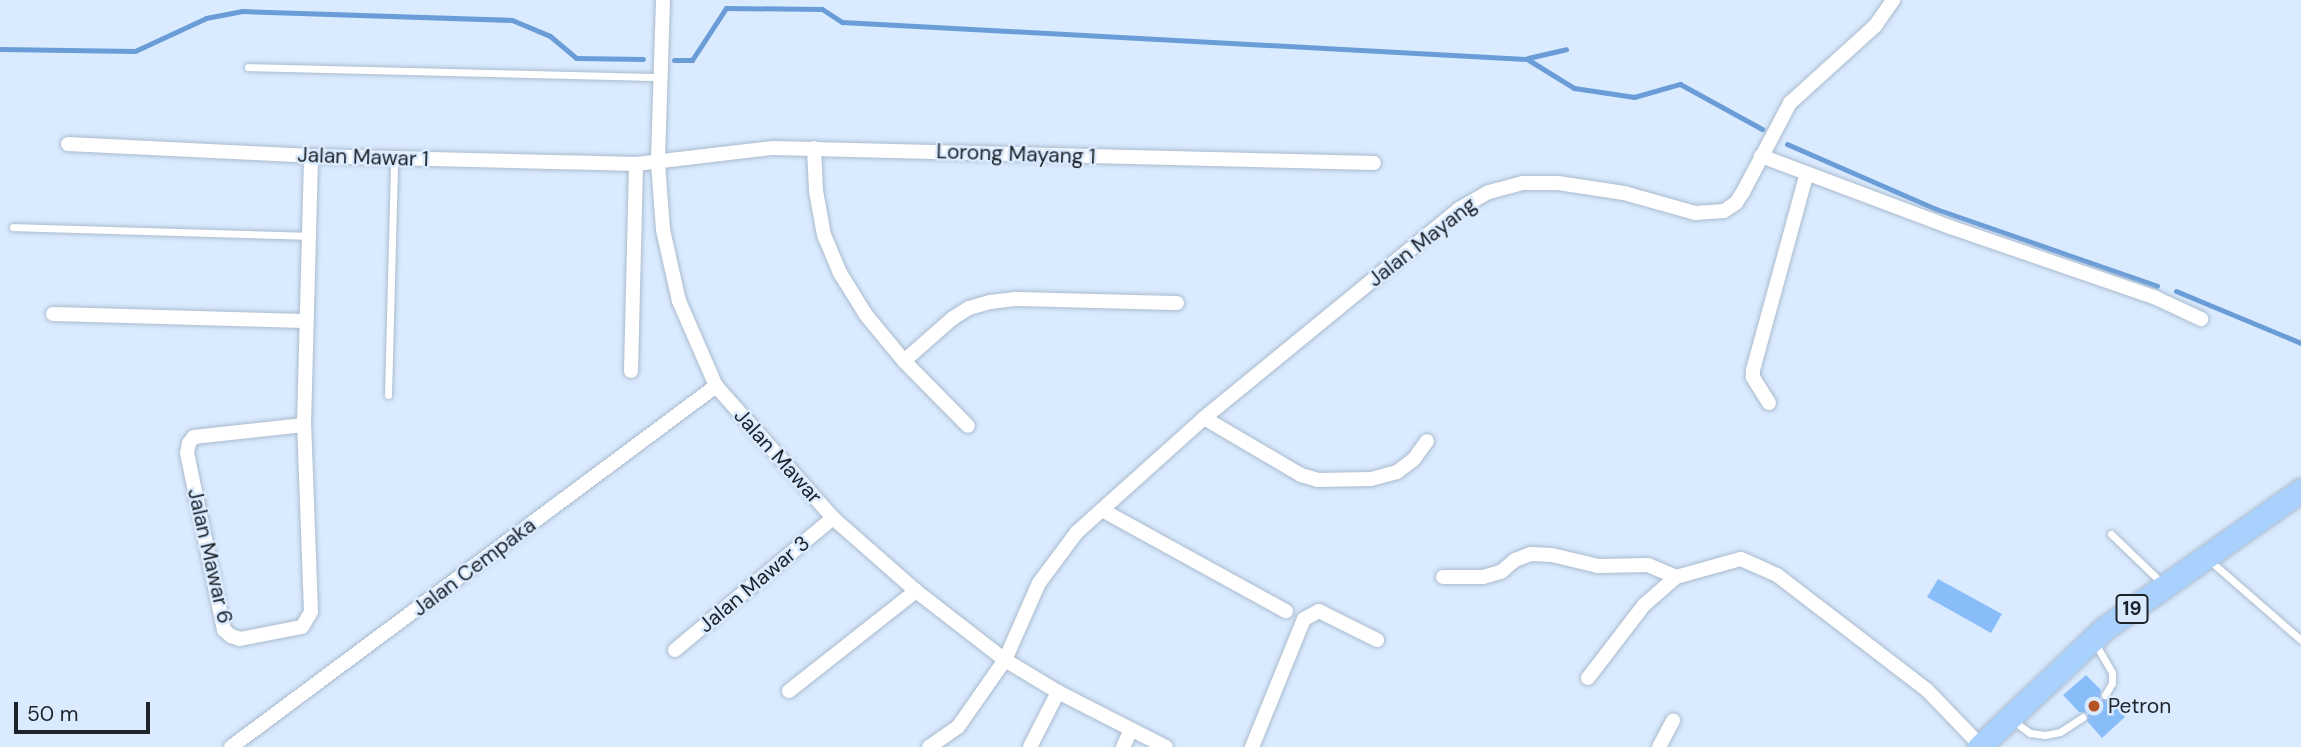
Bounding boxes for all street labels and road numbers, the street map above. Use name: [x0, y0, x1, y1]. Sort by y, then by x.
street label: Lorong Mayang 1: [936, 139, 1096, 169]
street label: Jalan Mawar 1: [297, 142, 429, 172]
street label: Jalan Mayang: [1363, 192, 1481, 292]
street label: Jalan Mawar: [729, 403, 827, 509]
street label: Jalan Mawar 6: [182, 486, 238, 626]
street label: Jalan Cempaka: [407, 512, 541, 622]
street label: Jalan Mawar 3: [693, 530, 815, 638]
road number: 19: [2114, 594, 2150, 624]

